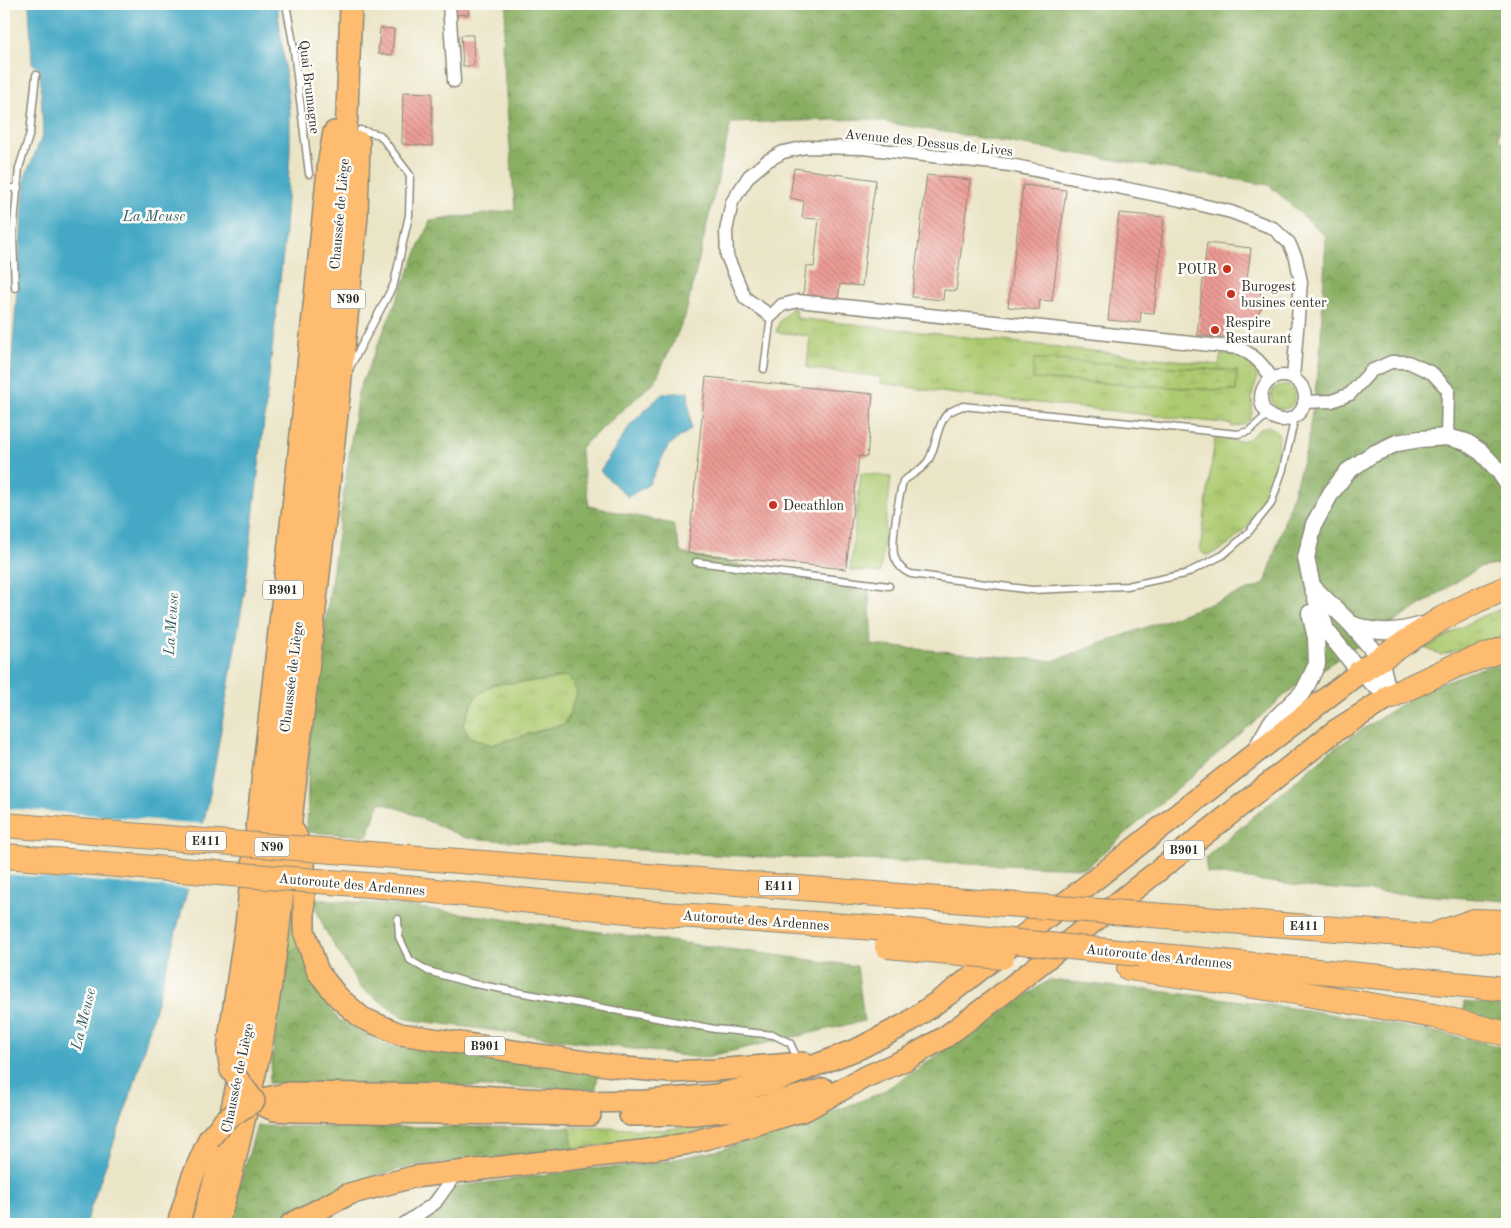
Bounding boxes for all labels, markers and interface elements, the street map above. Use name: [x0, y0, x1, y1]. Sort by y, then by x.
street label: Quai Brumagne: [296, 39, 322, 135]
street label: Avenue des Dessus de Lives: [844, 127, 1014, 159]
street label: Chaussée de Liège: [328, 158, 352, 270]
water label: La Meuse: [121, 210, 186, 225]
place label: POUR: [1177, 263, 1217, 277]
marker: POUR: [1221, 263, 1233, 275]
place label: Burogest busines center: [1241, 280, 1327, 310]
marker: Burogest busines center: [1225, 288, 1237, 300]
road number: N90: [330, 290, 366, 308]
place label: Respire Restaurant: [1225, 316, 1292, 346]
marker: Respire Restaurant: [1209, 324, 1221, 336]
marker: Decathlon: [767, 499, 779, 511]
place label: Decathlon: [783, 499, 845, 513]
road number: B901: [263, 580, 303, 600]
water label: La Meuse: [163, 592, 182, 657]
street label: Chaussée de Liège: [278, 621, 306, 733]
road number: E411: [186, 831, 226, 850]
road number: N90: [254, 838, 290, 856]
road number: B901: [1164, 840, 1204, 860]
street label: Autoroute des Ardennes: [278, 872, 426, 898]
road number: E411: [759, 876, 799, 896]
street label: Autoroute des Ardennes: [682, 909, 830, 933]
road number: E411: [1284, 916, 1324, 936]
street label: Autoroute des Ardennes: [1085, 942, 1233, 972]
water label: La Meuse: [69, 987, 99, 1053]
street label: Chaussée de Liège: [220, 1022, 256, 1134]
road number: B901: [465, 1036, 505, 1056]

